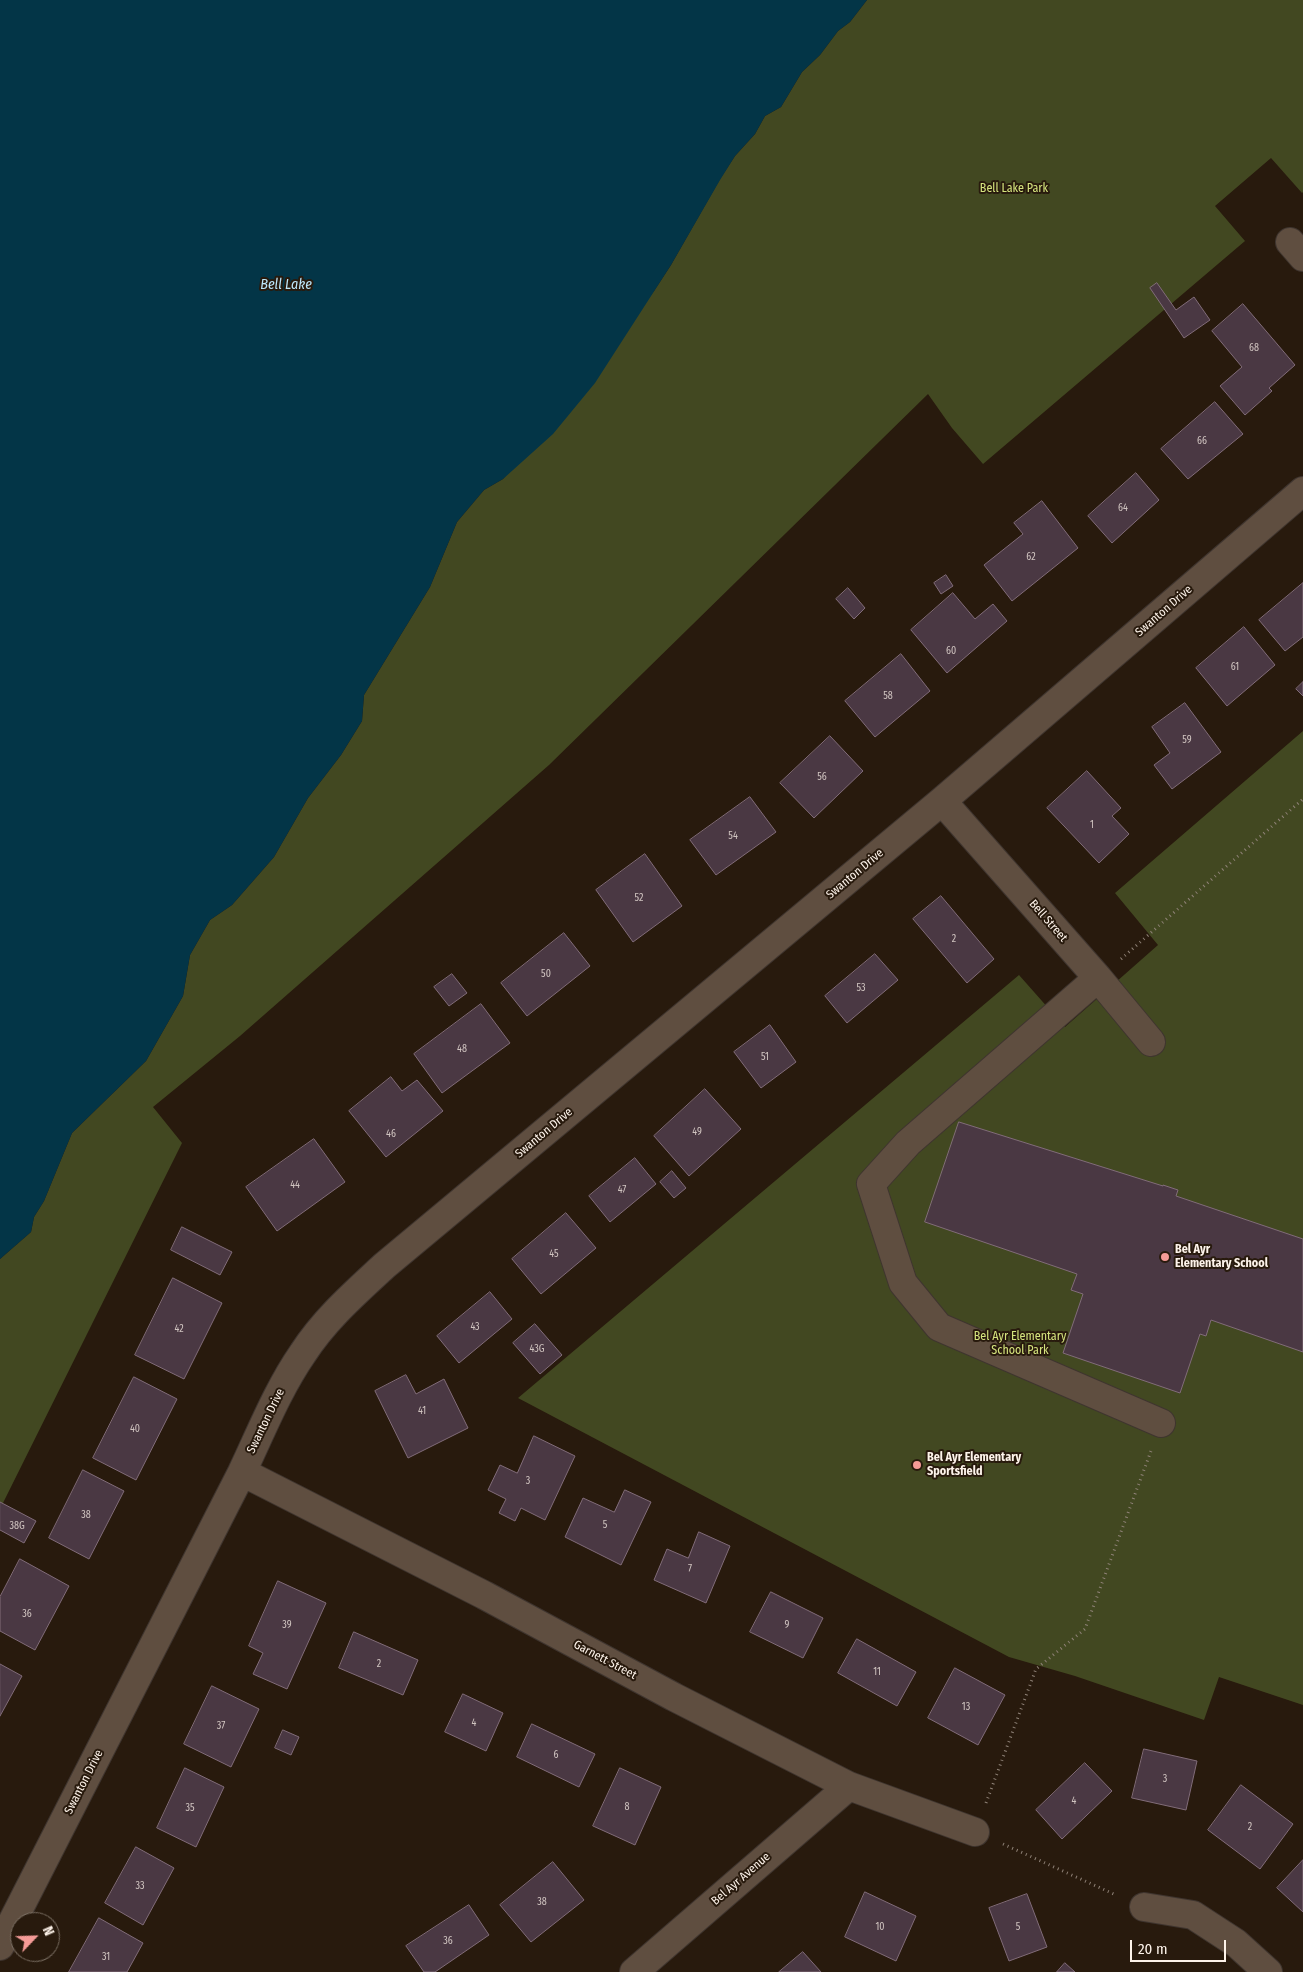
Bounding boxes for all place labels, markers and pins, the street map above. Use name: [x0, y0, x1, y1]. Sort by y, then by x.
place label: Bel Ayr Elementary School: [1175, 1243, 1268, 1271]
marker: Bel Ayr Elementary School: [1159, 1251, 1171, 1263]
place label: Bel Ayr Elementary Sportsfield: [927, 1451, 1021, 1479]
marker: Bel Ayr Elementary Sportsfield: [911, 1459, 923, 1471]

